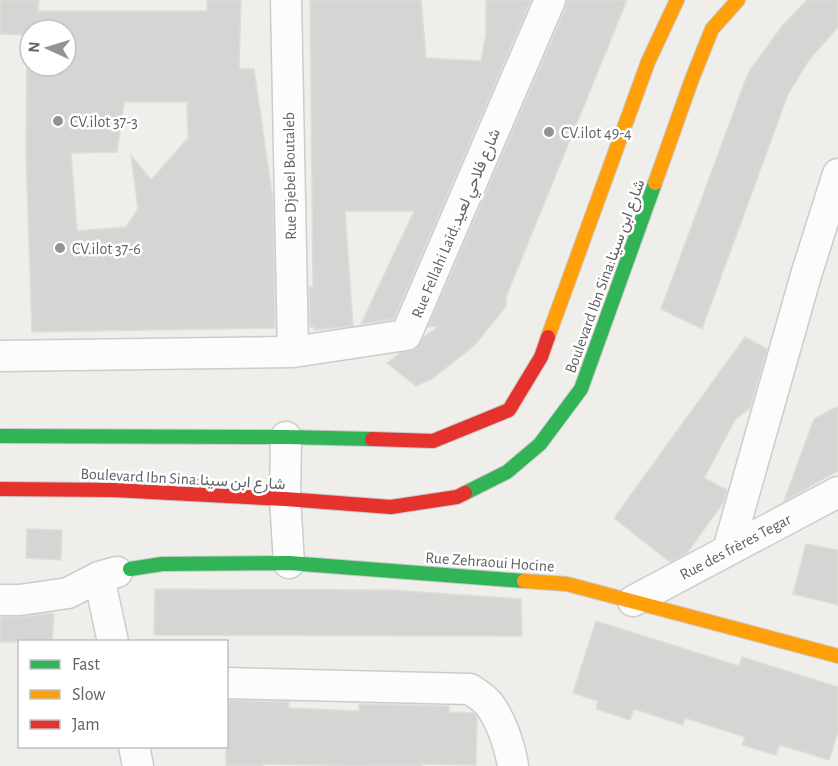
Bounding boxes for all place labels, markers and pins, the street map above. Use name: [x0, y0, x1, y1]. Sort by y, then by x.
marker: CV.ilot 37-3: [51, 114, 65, 128]
place label: CV.ilot 37-3: [70, 114, 138, 130]
marker: CV.ilot 49-4: [542, 125, 556, 139]
place label: CV.ilot 49-4: [561, 125, 632, 141]
marker: CV.ilot 37-6: [53, 241, 67, 255]
place label: CV.ilot 37-6: [72, 241, 141, 257]

